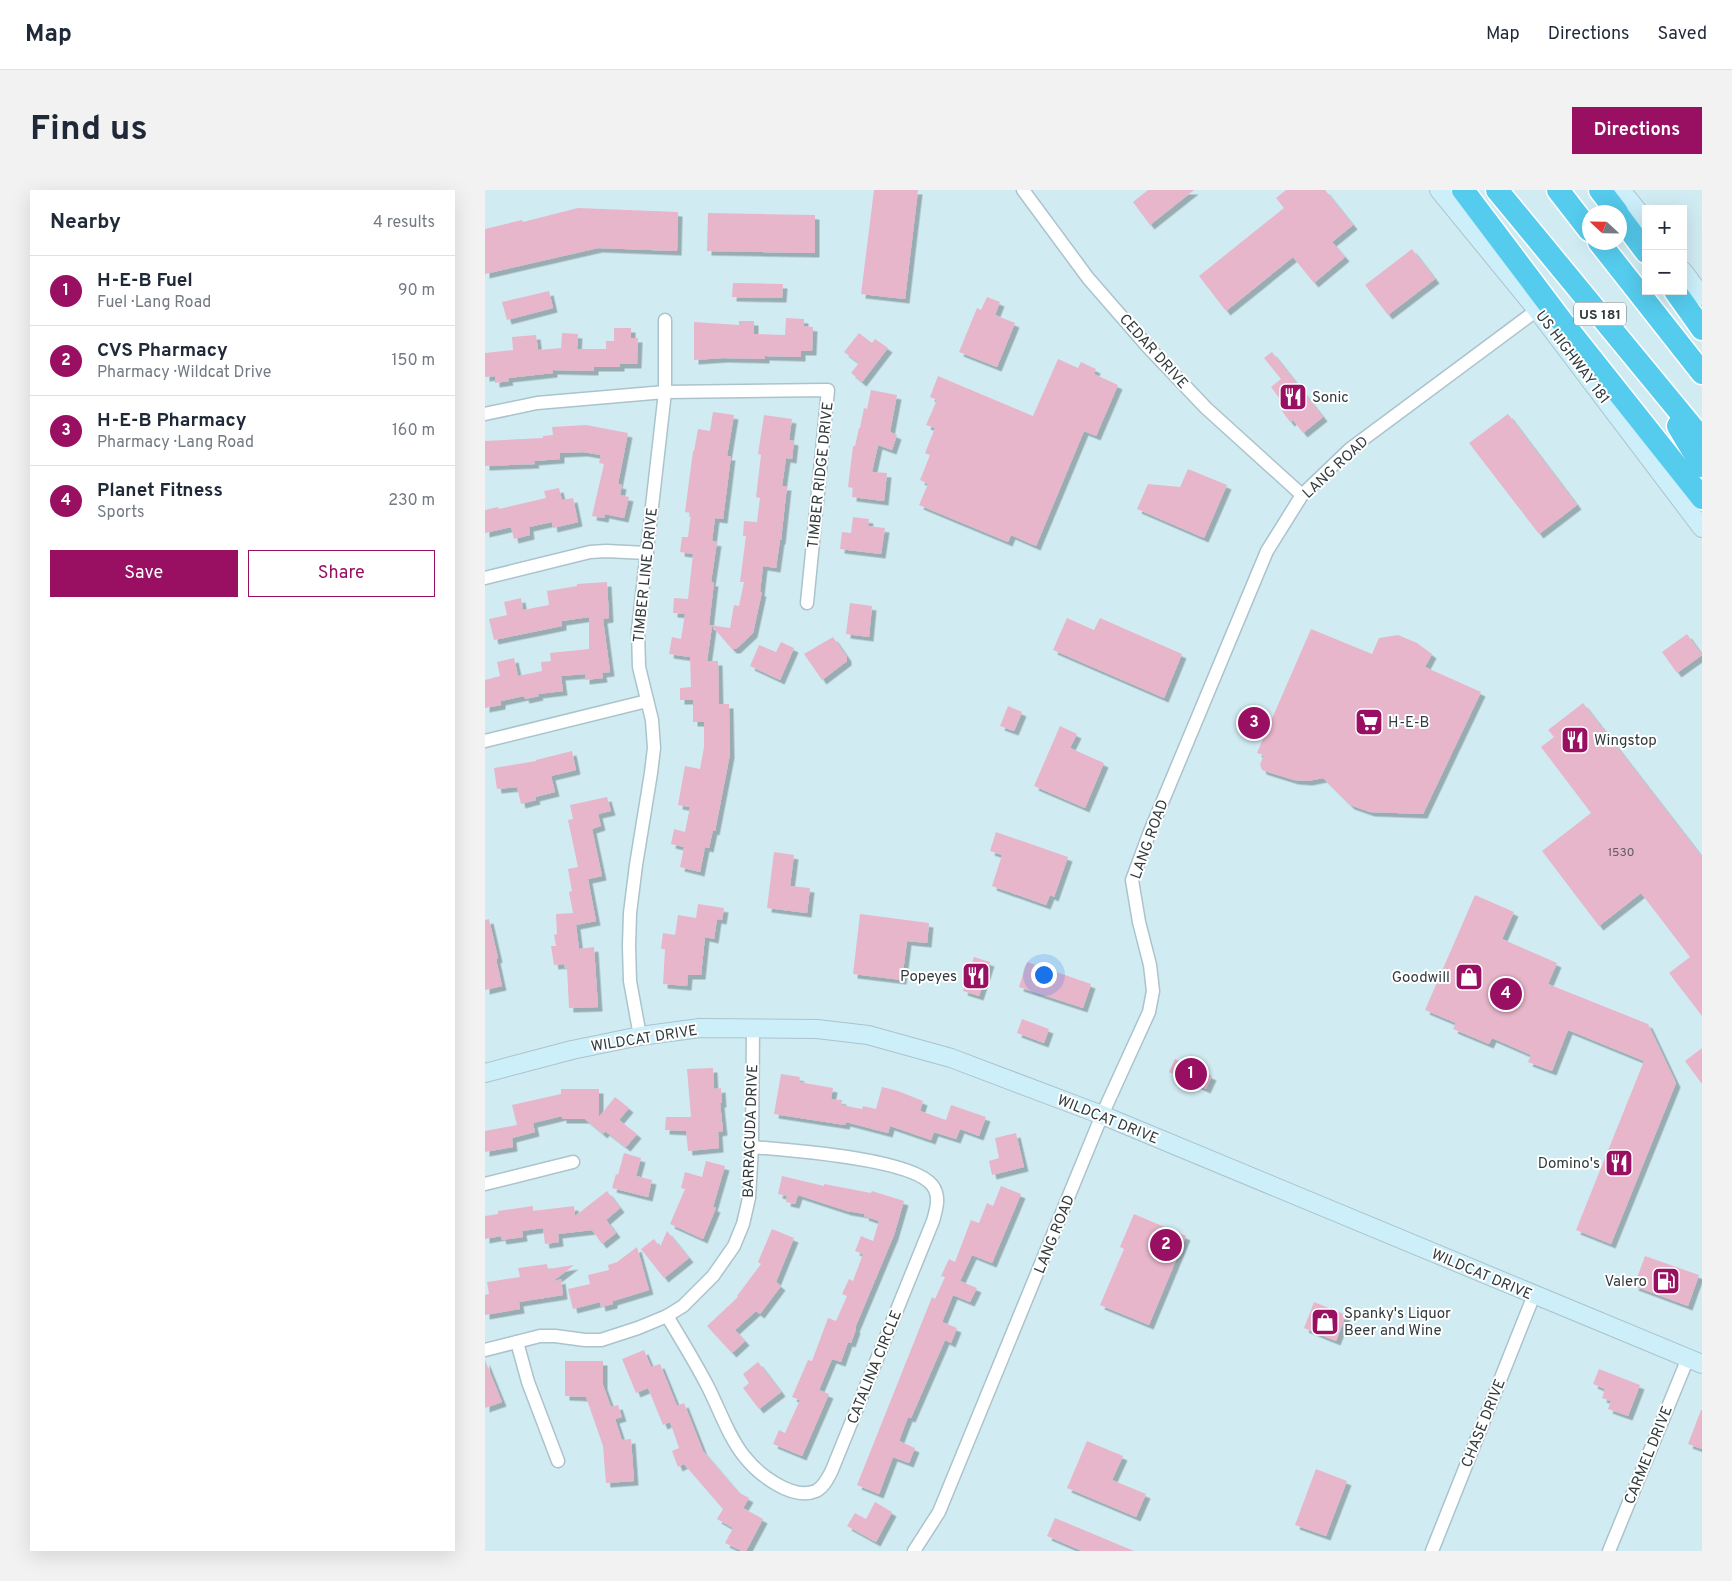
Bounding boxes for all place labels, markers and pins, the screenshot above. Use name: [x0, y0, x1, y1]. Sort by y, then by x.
restaurant icon: Sonic: [1278, 382, 1308, 412]
place label: Sonic: [1312, 389, 1349, 408]
pin: 3: [1238, 704, 1270, 742]
supermarket icon: H-E-B: [1354, 707, 1384, 737]
place label: H-E-B: [1388, 714, 1429, 733]
restaurant icon: Wingstop: [1560, 725, 1590, 755]
place label: Wingstop: [1594, 732, 1657, 751]
restaurant icon: Popeyes: [961, 961, 991, 991]
shop icon: Goodwill: [1454, 962, 1484, 992]
place label: Popeyes: [900, 968, 957, 987]
place label: Goodwill: [1392, 969, 1450, 988]
pin: 4: [1490, 975, 1522, 1013]
pin: 1: [1175, 1055, 1207, 1093]
restaurant icon: Domino's: [1604, 1148, 1634, 1178]
place label: Domino's: [1538, 1155, 1600, 1174]
pin: 2: [1150, 1226, 1182, 1264]
fuel station icon: Valero: [1651, 1266, 1681, 1296]
place label: Valero: [1604, 1273, 1647, 1292]
place label: Spanky's Liquor Beer and Wine: [1344, 1305, 1451, 1341]
shop icon: Spanky's Liquor Beer and Wine: [1310, 1307, 1340, 1337]

